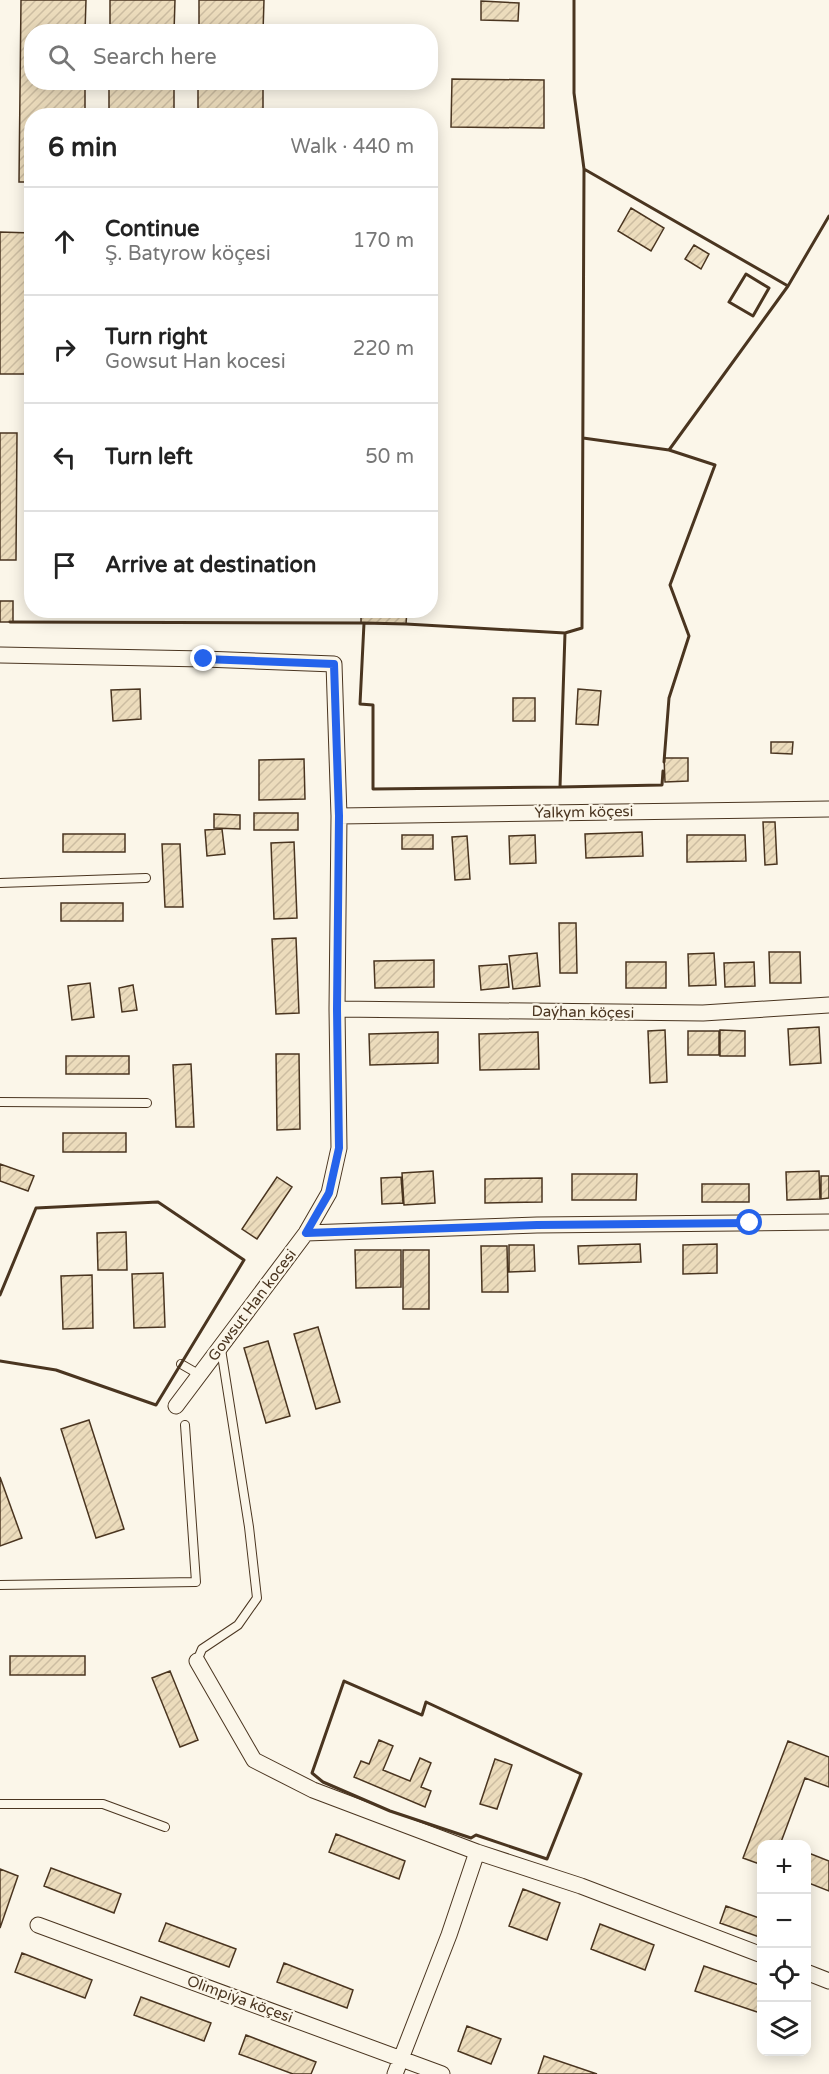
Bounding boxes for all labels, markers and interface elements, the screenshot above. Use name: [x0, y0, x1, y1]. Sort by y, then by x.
search box: [24, 24, 438, 90]
icon: search: [45, 41, 78, 74]
text: Search here: [93, 44, 217, 70]
text: 6 min: [48, 132, 117, 163]
text: Walk · 440 m: [291, 135, 414, 159]
text: Continue: [105, 216, 200, 242]
icon: ahead: [48, 225, 81, 258]
text: 170 m: [353, 229, 414, 253]
text: Ş. Batyrow köçesi: [105, 242, 271, 266]
text: Turn right: [105, 324, 207, 350]
icon: right: [48, 333, 81, 366]
text: 220 m: [353, 337, 414, 361]
text: Gowsut Han kocesi: [105, 350, 286, 374]
icon: left: [48, 441, 81, 474]
text: Turn left: [105, 444, 193, 470]
text: 50 m: [365, 445, 414, 469]
icon: arrive: [48, 549, 81, 582]
text: Arrive at destination: [105, 552, 316, 578]
route end: [190, 645, 216, 671]
street label: Ýalkym köçesi: [534, 802, 634, 822]
street label: Daýhan köçesi: [532, 1002, 634, 1022]
route start: [736, 1209, 762, 1235]
street label: Gowsut Han kocesi: [204, 1245, 300, 1365]
map controls: [757, 1840, 811, 2056]
button: +: [757, 1840, 811, 1894]
button: −: [757, 1894, 811, 1948]
button: locate: [757, 1948, 811, 2002]
street label: Olimpiýa köçesi: [185, 1972, 295, 2026]
button: layers: [757, 2002, 811, 2056]

